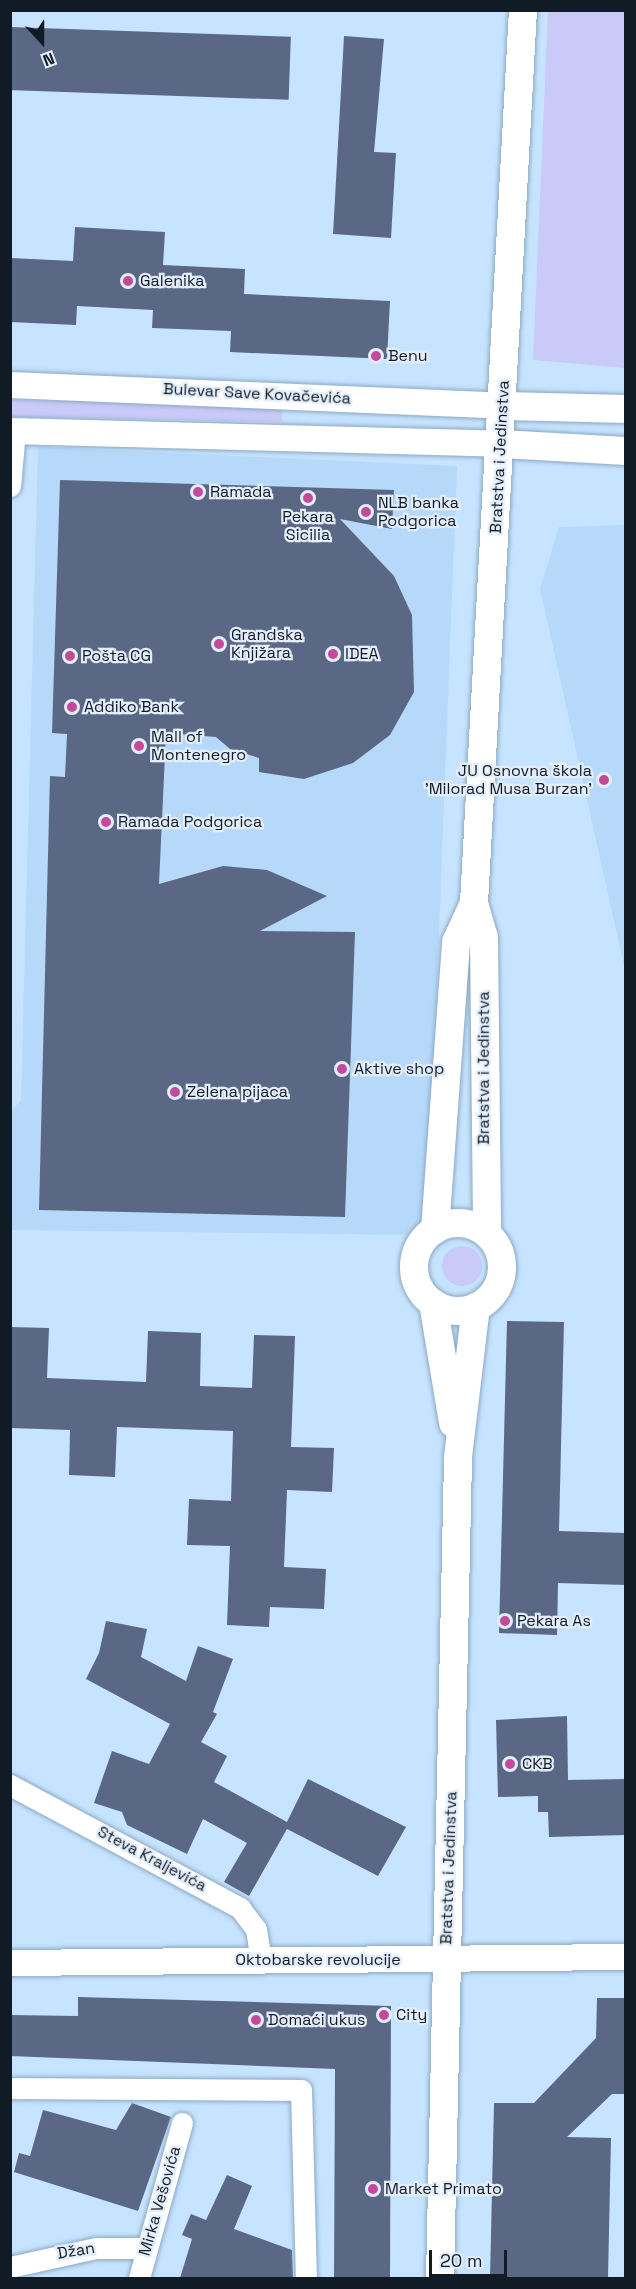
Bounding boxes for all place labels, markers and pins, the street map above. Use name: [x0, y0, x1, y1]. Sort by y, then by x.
place label: Galenika: [140, 271, 205, 291]
marker: Galenika: [121, 274, 135, 288]
place label: Benu: [388, 346, 428, 366]
marker: Benu: [369, 349, 383, 363]
place label: Ramada: [210, 482, 272, 502]
marker: Ramada: [191, 485, 205, 499]
marker: Pekara Sicilia: [301, 491, 315, 505]
place label: NLB banka Podgorica: [378, 493, 459, 531]
marker: NLB banka Podgorica: [359, 505, 373, 519]
place label: Pekara Sicilia: [282, 507, 334, 545]
place label: Grandska Knjižara: [231, 625, 303, 663]
marker: Grandska Knjižara: [212, 637, 226, 651]
place label: IDEA: [345, 644, 379, 664]
place label: Pošta CG: [82, 646, 151, 666]
marker: IDEA: [326, 647, 340, 661]
marker: Pošta CG: [63, 649, 77, 663]
place label: Addiko Bank: [84, 697, 179, 717]
marker: Addiko Bank: [65, 700, 79, 714]
place label: Mall of Montenegro: [151, 727, 246, 765]
marker: Mall of Montenegro: [132, 739, 146, 753]
place label: JU Osnovna škola 'Milorad Musa Burzan': [425, 761, 592, 799]
marker: JU Osnovna škola 'Milorad Musa Burzan': [597, 773, 611, 787]
place label: Ramada Podgorica: [118, 812, 262, 832]
marker: Ramada Podgorica: [99, 815, 113, 829]
place label: Aktive shop: [354, 1059, 444, 1079]
marker: Aktive shop: [335, 1062, 349, 1076]
place label: Zelena pijaca: [187, 1082, 288, 1102]
marker: Zelena pijaca: [168, 1085, 182, 1099]
place label: Pekara As: [517, 1611, 591, 1631]
marker: Pekara As: [498, 1614, 512, 1628]
place label: CKB: [522, 1754, 553, 1774]
marker: CKB: [503, 1757, 517, 1771]
place label: City: [396, 2005, 427, 2025]
marker: City: [377, 2008, 391, 2022]
place label: Domaći ukus: [268, 2010, 365, 2030]
marker: Domaći ukus: [249, 2013, 263, 2027]
place label: Market Primato: [385, 2179, 502, 2199]
marker: Market Primato: [366, 2182, 380, 2196]

